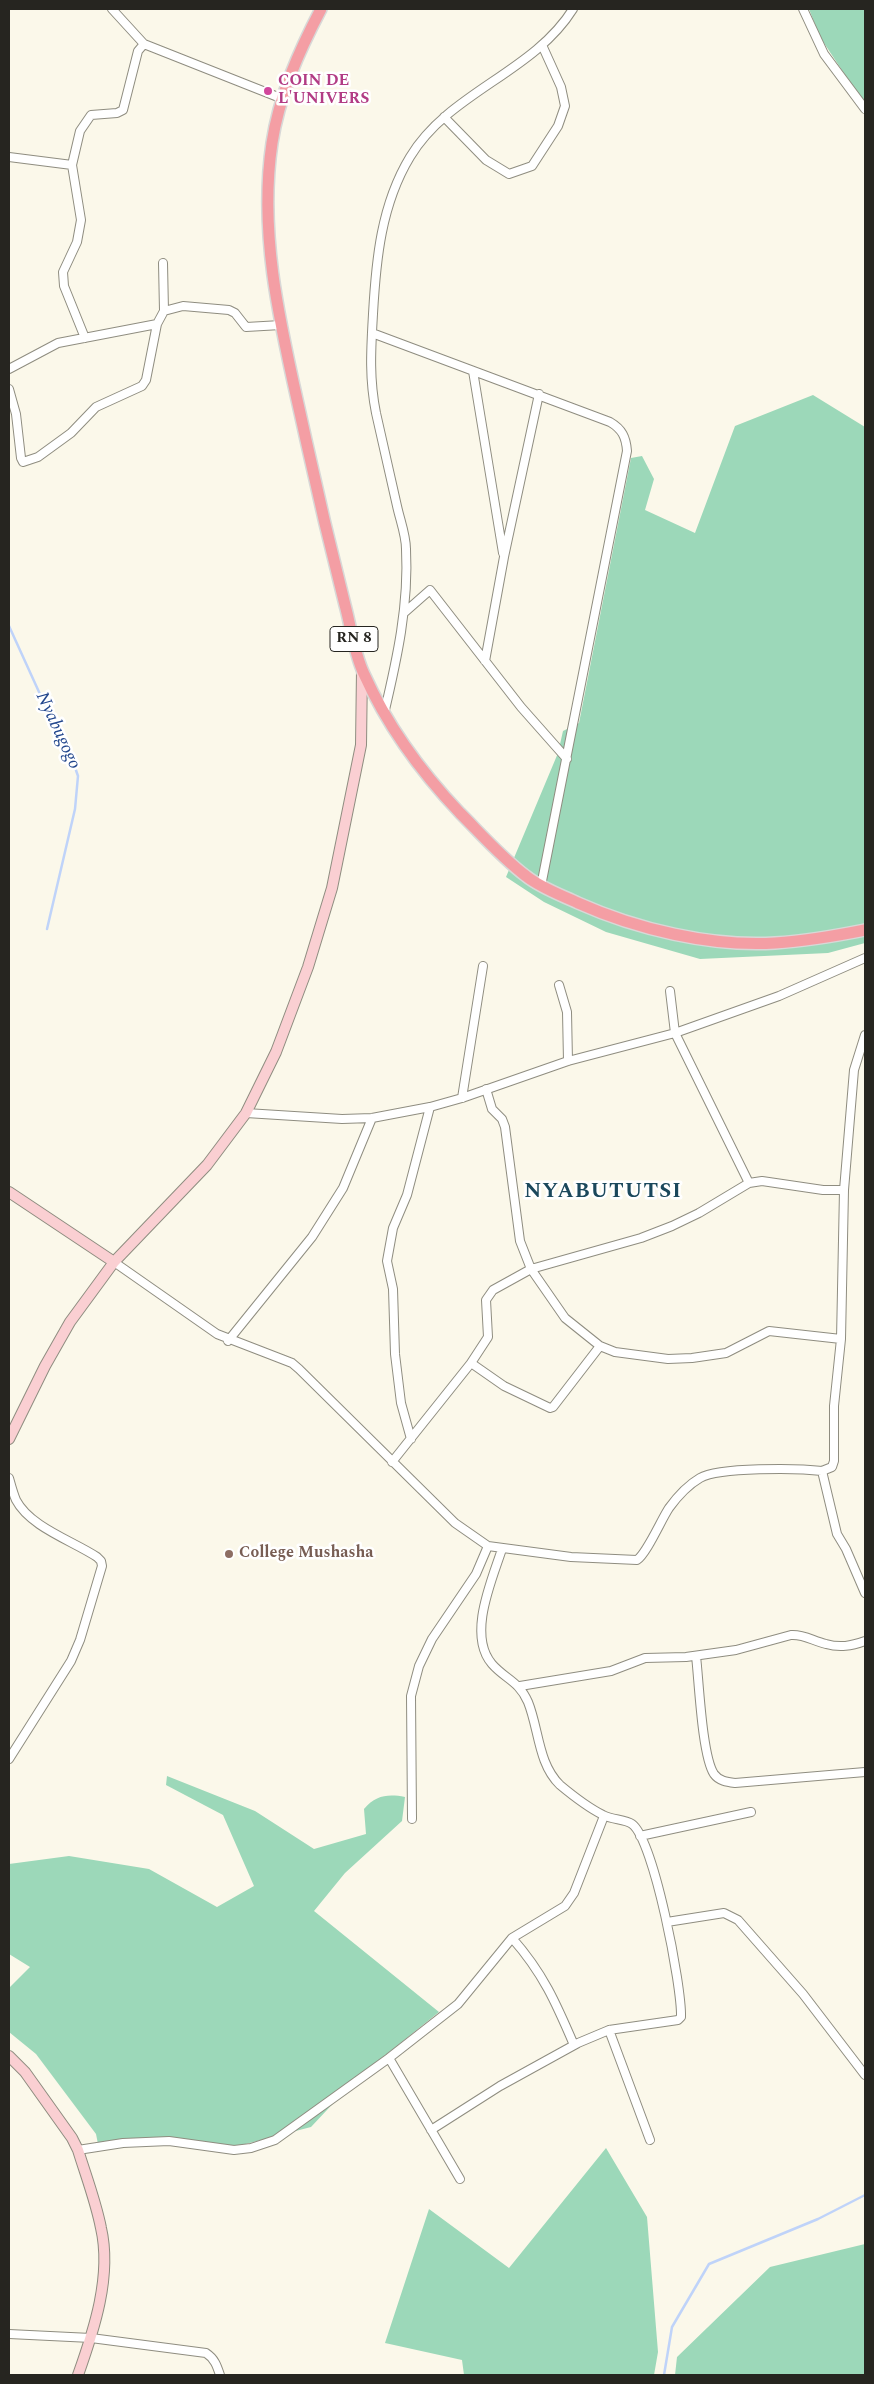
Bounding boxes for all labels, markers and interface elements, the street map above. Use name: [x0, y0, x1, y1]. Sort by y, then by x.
place label: COIN DE L'UNIVERS: [278, 72, 369, 110]
marker: COIN DE L'UNIVERS: [262, 85, 274, 97]
road number: RN 8: [330, 626, 378, 652]
water label: Nyabugogo: [30, 689, 84, 773]
district label: NYABUTUTSI: [523, 1180, 683, 1206]
place label: College Mushasha: [239, 1544, 374, 1564]
marker: College Mushasha: [223, 1548, 235, 1560]

